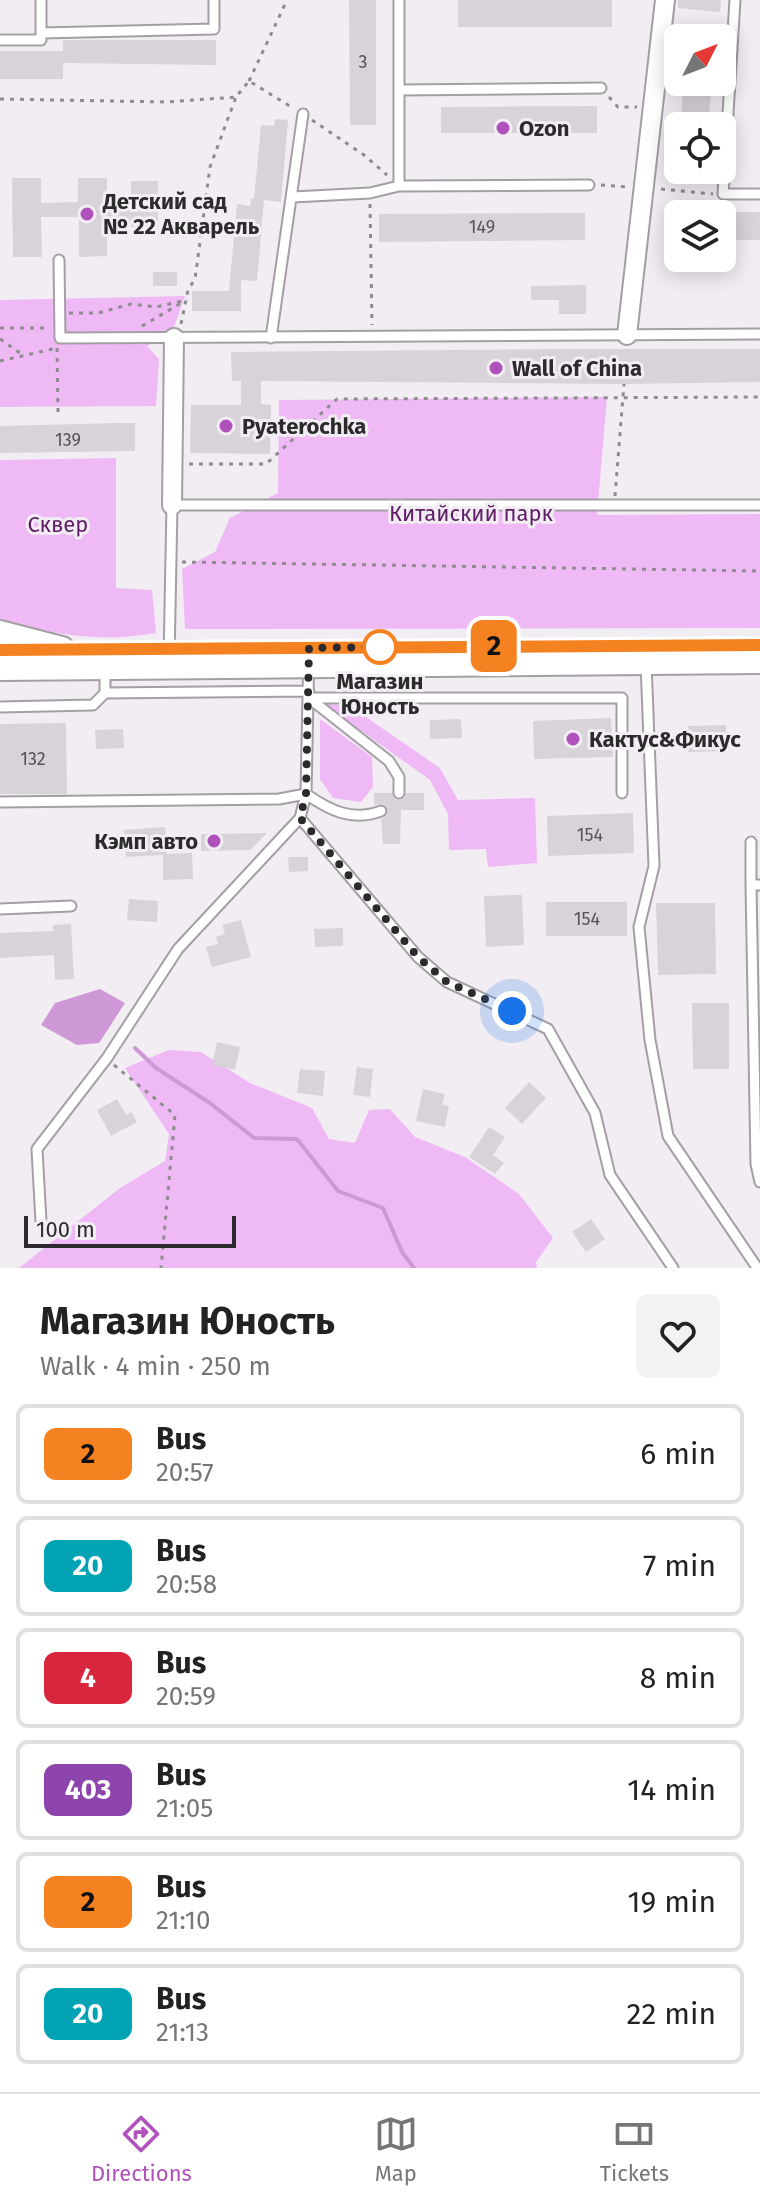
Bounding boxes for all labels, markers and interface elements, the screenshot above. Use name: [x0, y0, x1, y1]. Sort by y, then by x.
north arrow: [664, 24, 736, 96]
map controls: [664, 24, 736, 272]
house number: 3: [359, 51, 367, 73]
button: locate: [664, 112, 736, 184]
place label: Ozon: [519, 115, 569, 142]
marker: Ozon: [494, 119, 512, 137]
place label: Детский сад № 22 Акварель: [102, 188, 260, 240]
button: layers: [664, 200, 736, 272]
marker: Детский сад № 22 Акварель: [78, 205, 96, 223]
house number: 149: [469, 216, 495, 238]
place label: Wall of China: [512, 355, 642, 382]
marker: Wall of China: [487, 359, 505, 377]
place label: Pyaterochka: [242, 413, 366, 440]
marker: Pyaterochka: [217, 417, 235, 435]
house number: 139: [55, 429, 81, 451]
park label: Китайский парк: [389, 500, 554, 527]
park label: Сквер: [28, 511, 88, 538]
line badge: 2: [468, 620, 520, 672]
text: 2: [487, 629, 501, 662]
marker: Магазин Юность: [363, 630, 397, 664]
place label: Магазин Юность: [337, 668, 423, 720]
place label: Кактус&Фикус: [589, 726, 741, 753]
marker: Кактус&Фикус: [564, 730, 582, 748]
house number: 132: [20, 748, 46, 770]
house number: 154: [577, 824, 604, 846]
place label: Кэмп авто: [94, 828, 198, 855]
marker: Кэмп авто: [205, 832, 223, 850]
house number: 154: [574, 908, 601, 930]
your location: [492, 991, 532, 1031]
scale bar: [24, 1212, 236, 1248]
text: 100 m: [36, 1216, 95, 1243]
button: heart: [636, 1294, 720, 1378]
text: Магазин Юность: [40, 1298, 335, 1344]
text: Walk · 4 min · 250 m: [40, 1351, 271, 1382]
text: Bus: [156, 1421, 206, 1457]
text: 6 min: [640, 1436, 716, 1472]
text: 2: [81, 1437, 95, 1470]
text: 20:57: [156, 1457, 214, 1488]
text: Bus: [156, 1533, 206, 1569]
text: 7 min: [643, 1548, 716, 1584]
text: 20: [73, 1549, 103, 1582]
text: 20:58: [156, 1569, 217, 1600]
text: Bus: [156, 1645, 206, 1681]
text: 8 min: [640, 1660, 716, 1696]
text: 4: [80, 1661, 96, 1694]
text: 20:59: [156, 1681, 216, 1712]
text: Bus: [156, 1757, 206, 1793]
text: 14 min: [627, 1772, 716, 1808]
text: 403: [65, 1773, 111, 1806]
text: 21:05: [156, 1793, 213, 1824]
text: Bus: [156, 1869, 206, 1905]
text: 19 min: [628, 1884, 716, 1920]
text: 2: [81, 1885, 95, 1918]
text: 21:10: [156, 1905, 210, 1936]
text: Bus: [156, 1981, 206, 2017]
text: 22 min: [627, 1996, 716, 2032]
text: 20: [73, 1997, 103, 2030]
text: 21:13: [156, 2017, 209, 2048]
tab: Directions: [91, 2112, 192, 2187]
tab: Map: [374, 2112, 418, 2187]
tab: Tickets: [600, 2112, 669, 2187]

